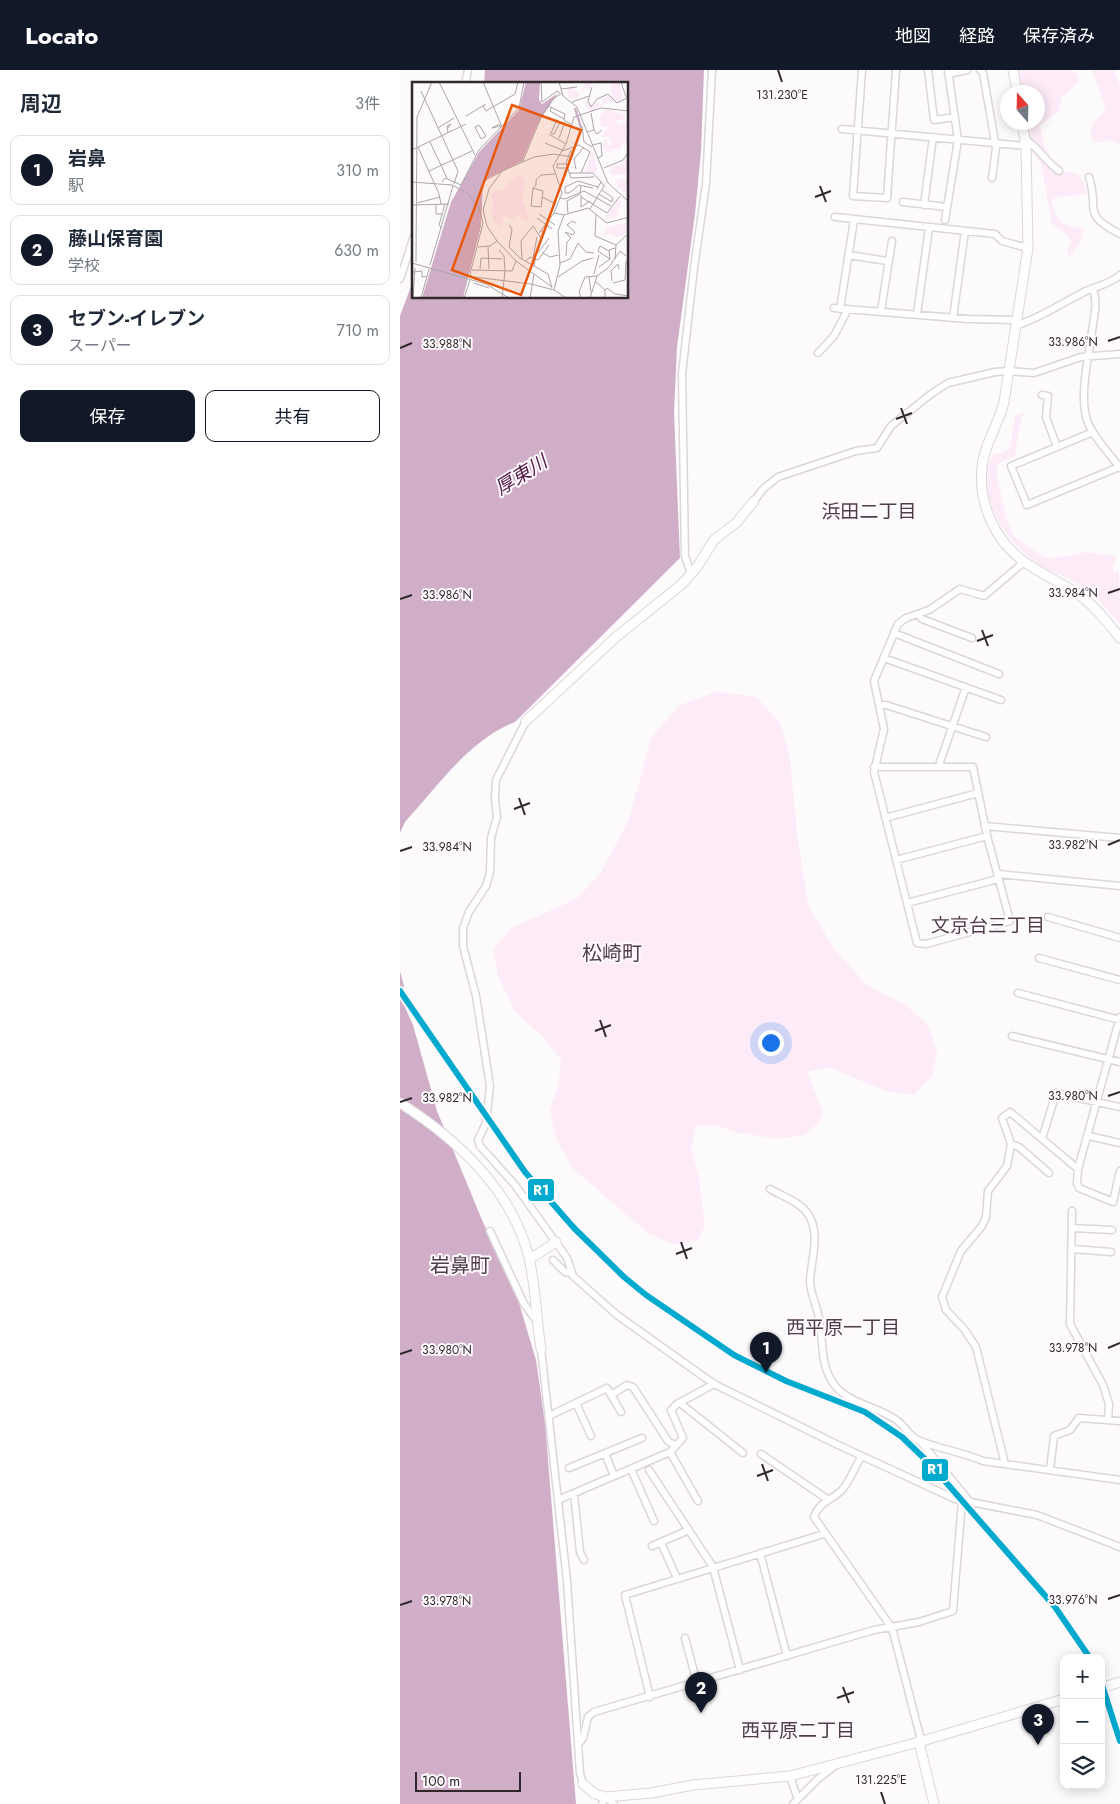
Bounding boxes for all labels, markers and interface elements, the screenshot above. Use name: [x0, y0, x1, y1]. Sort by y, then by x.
text: Locato: [25, 18, 98, 53]
text: 地図: [895, 23, 931, 49]
text: 経路: [959, 23, 995, 49]
text: 保存済み: [1023, 23, 1095, 49]
inset map: [412, 82, 629, 299]
north arrow: [1000, 85, 1045, 130]
text: 131.230°E: [756, 86, 808, 104]
text: 周辺: [20, 89, 62, 119]
text: 3件: [355, 92, 380, 115]
text: 岩鼻: [68, 145, 106, 172]
text: 1: [33, 159, 41, 182]
text: 310 m: [336, 159, 379, 182]
text: 駅: [68, 174, 84, 197]
text: 藤山保育園: [68, 225, 163, 252]
text: 2: [32, 239, 42, 262]
text: 630 m: [334, 239, 379, 262]
text: 学校: [68, 254, 100, 277]
text: セブン-イレブン: [68, 305, 205, 332]
text: 3: [32, 319, 42, 342]
text: 710 m: [337, 319, 379, 342]
text: 33.986°N: [1048, 333, 1098, 351]
text: スーパー: [68, 334, 132, 357]
text: 33.988°N: [422, 335, 472, 353]
button: 保存: [20, 390, 195, 442]
button: 共有: [205, 390, 380, 442]
water label: 厚東川: [490, 447, 554, 502]
district label: 浜田二丁目: [821, 498, 917, 525]
text: 33.984°N: [1048, 584, 1098, 602]
text: 33.986°N: [422, 586, 472, 604]
text: 33.982°N: [1048, 836, 1098, 854]
text: 33.984°N: [422, 838, 472, 856]
district label: 文京台三丁目: [931, 912, 1045, 939]
district label: 松崎町: [582, 939, 642, 968]
your location: [758, 1030, 784, 1056]
text: 33.980°N: [1048, 1087, 1098, 1105]
text: 33.982°N: [422, 1089, 472, 1107]
line badge: R1: [527, 1178, 555, 1202]
text: R1: [533, 1180, 549, 1200]
district label: 岩鼻町: [430, 1251, 490, 1280]
district label: 西平原一丁目: [786, 1314, 900, 1341]
pin: 1: [750, 1332, 782, 1373]
text: 33.978°N: [1049, 1339, 1097, 1357]
text: 33.980°N: [422, 1341, 472, 1359]
line badge: R1: [921, 1458, 949, 1482]
text: R1: [927, 1459, 943, 1479]
text: 33.976°N: [1049, 1591, 1097, 1609]
text: 33.978°N: [423, 1592, 471, 1610]
map controls: [1060, 1654, 1105, 1789]
button: +: [1060, 1654, 1105, 1699]
pin: 2: [685, 1672, 717, 1713]
button: −: [1060, 1699, 1105, 1744]
pin: 3: [1022, 1704, 1054, 1745]
district label: 西平原二丁目: [741, 1717, 855, 1744]
button: layers: [1060, 1744, 1105, 1789]
scale bar: [415, 1769, 521, 1792]
text: 100 m: [422, 1771, 460, 1791]
text: 131.225°E: [855, 1771, 907, 1789]

